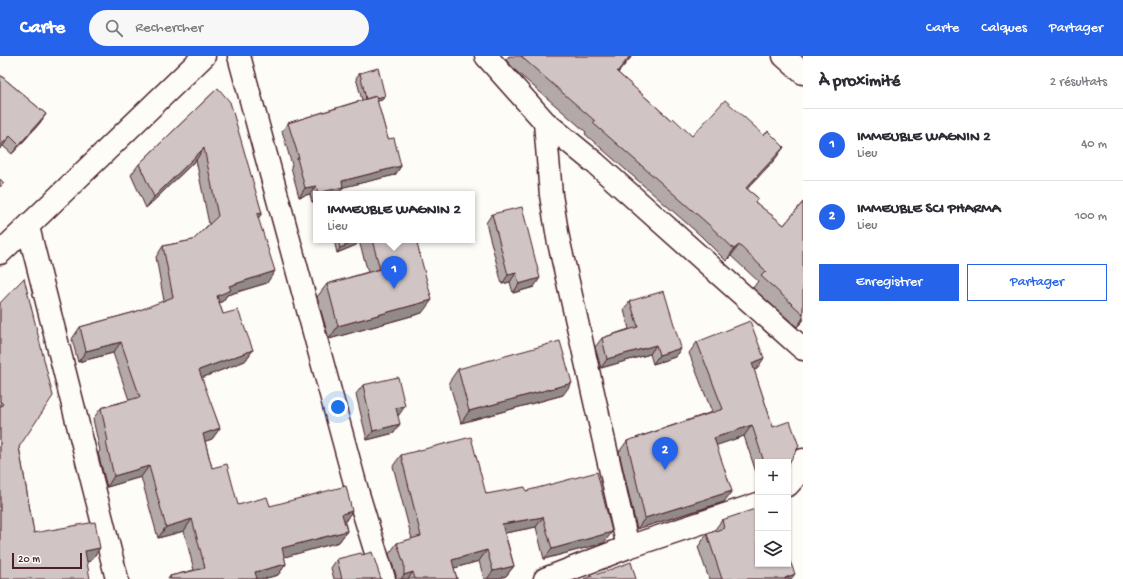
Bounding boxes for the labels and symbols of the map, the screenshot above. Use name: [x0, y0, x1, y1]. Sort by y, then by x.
pin: 1: [381, 256, 407, 289]
your location: [328, 397, 348, 417]
pin: 2: [652, 437, 678, 470]
scale bar: [12, 551, 82, 570]

